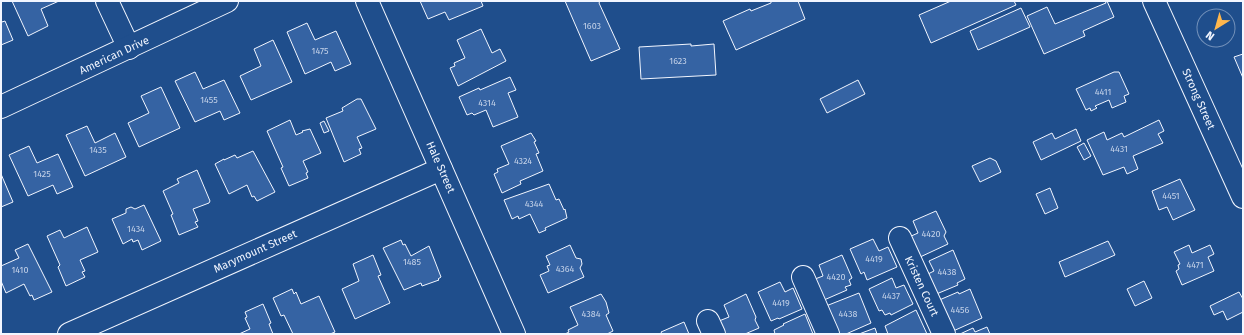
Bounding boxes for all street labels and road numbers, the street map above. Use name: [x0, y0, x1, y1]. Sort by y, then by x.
street label: American Drive: [77, 34, 151, 77]
street label: Strong Street: [1179, 67, 1218, 132]
street label: Hale Street: [423, 139, 458, 195]
street label: Marymount Street: [212, 227, 299, 276]
street label: Kristen Court: [902, 254, 941, 318]

